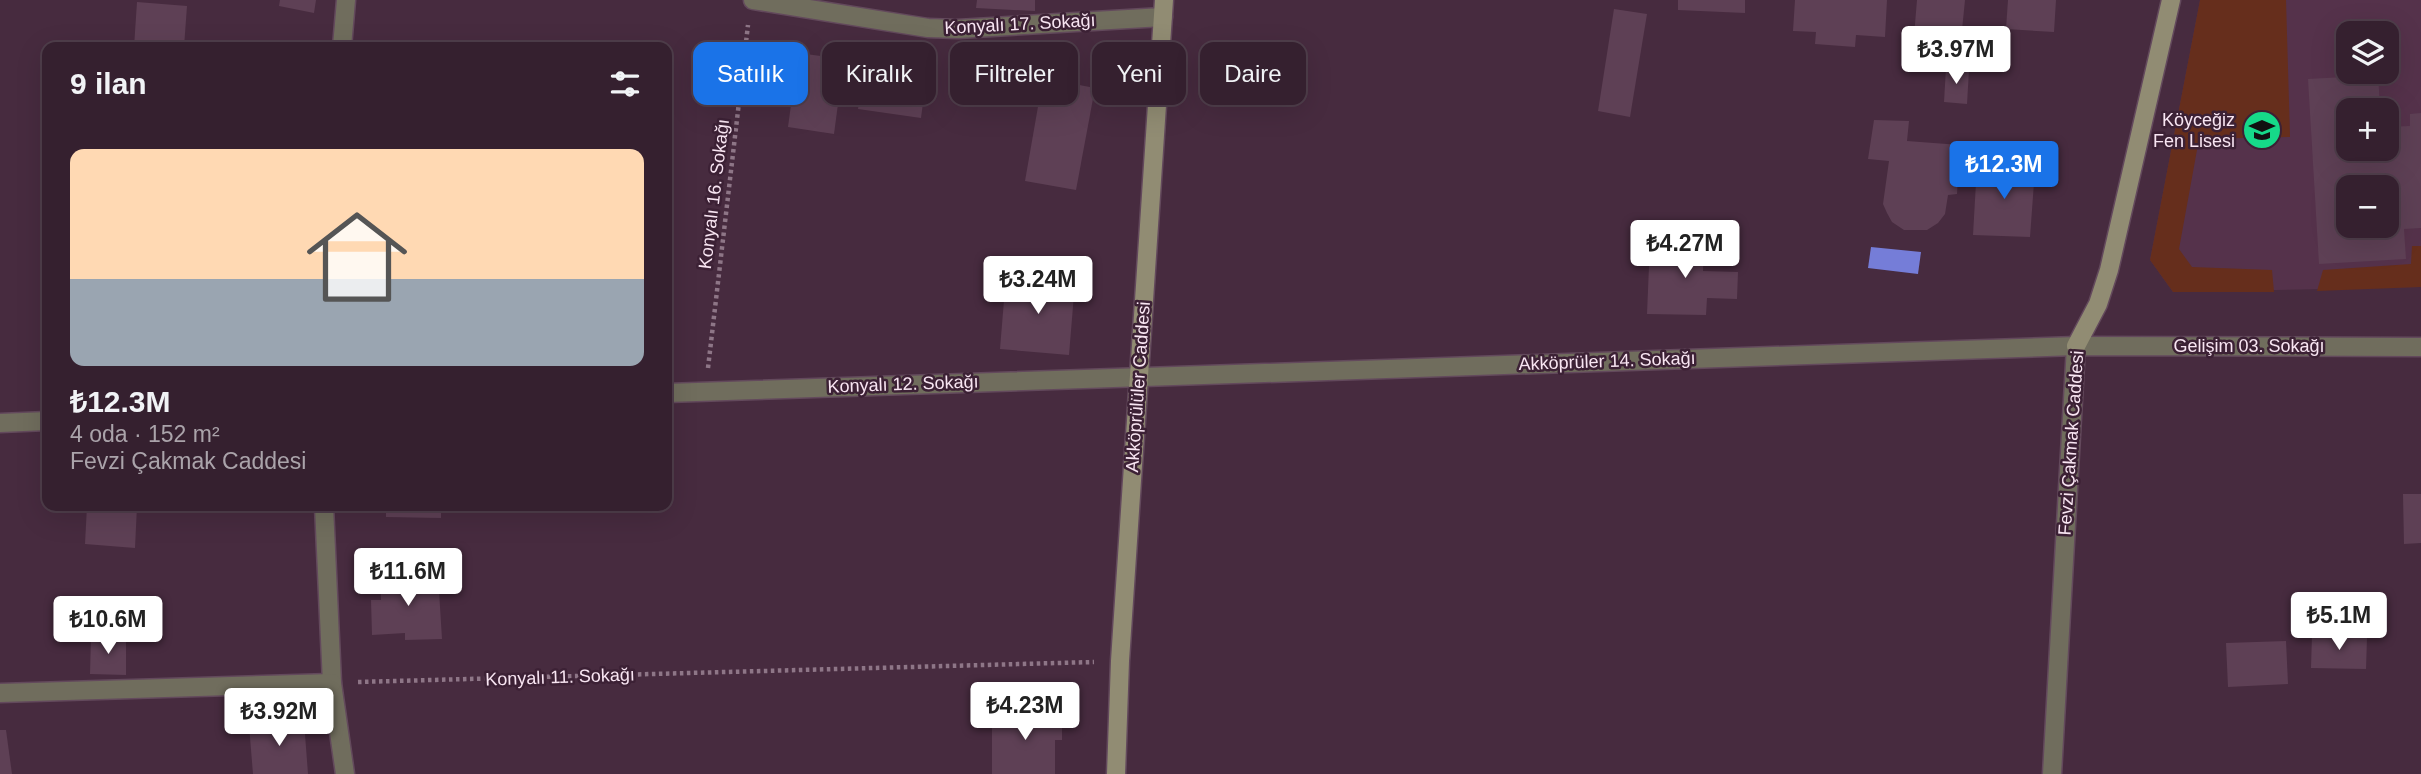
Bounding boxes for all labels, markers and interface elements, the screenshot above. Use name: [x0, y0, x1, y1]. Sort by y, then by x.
street label: Konyalı 17. Sokağı: [944, 10, 1096, 38]
map controls: [2336, 21, 2399, 238]
button: layers: [2336, 21, 2399, 84]
pin: ₺3.97M: [1899, 27, 2013, 86]
text: ₺3.97M: [1917, 36, 1995, 62]
chip: Satılık: [693, 42, 808, 105]
chip: Kiralık: [822, 42, 936, 105]
chip: Filtreler: [950, 42, 1078, 105]
chip: Yeni: [1092, 42, 1186, 105]
chip: Daire: [1200, 42, 1306, 105]
icon: filters: [606, 65, 644, 103]
text: 9 ilan: [70, 67, 147, 100]
button: +: [2336, 98, 2399, 161]
school or university icon: Köyceğiz Fen Lisesi: [2241, 109, 2283, 151]
place label: Köyceğiz Fen Lisesi: [2153, 110, 2235, 151]
street label: Konyalı 16. Sokağı: [695, 118, 733, 270]
pin: ₺12.3M: [1947, 142, 2061, 201]
text: ₺12.3M: [1965, 151, 2043, 177]
button: −: [2336, 175, 2399, 238]
icon: home: [294, 194, 420, 320]
pin: ₺4.27M: [1628, 220, 1742, 280]
text: ₺4.27M: [1646, 230, 1724, 256]
pin: ₺3.24M: [981, 256, 1095, 316]
text: ₺3.24M: [999, 266, 1077, 292]
street label: Akköprülüler Caddesi: [1122, 301, 1154, 473]
street label: Gelişim 03. Sokağı: [2173, 336, 2325, 356]
street label: Akköprüler 14. Sokağı: [1518, 348, 1696, 374]
street label: Fevzi Çakmak Caddesi: [2055, 350, 2087, 536]
street label: Konyalı 12. Sokağı: [827, 371, 979, 397]
text: ₺12.3M: [70, 385, 171, 418]
text: 4 oda · 152 m²: [70, 421, 220, 447]
text: Fevzi Çakmak Caddesi: [70, 448, 306, 474]
pin: ₺11.6M: [351, 548, 465, 608]
text: ₺11.6M: [370, 558, 446, 584]
pin: ₺5.1M: [2290, 592, 2388, 652]
pin: ₺10.6M: [51, 596, 165, 656]
text: ₺5.1M: [2307, 602, 2371, 628]
text: ₺10.6M: [69, 606, 147, 632]
street label: Konyalı 11. Sokağı: [485, 664, 635, 690]
pin: ₺4.23M: [968, 682, 1082, 742]
pin: ₺3.92M: [222, 688, 336, 748]
text: ₺4.23M: [986, 692, 1064, 718]
text: ₺3.92M: [240, 698, 318, 724]

